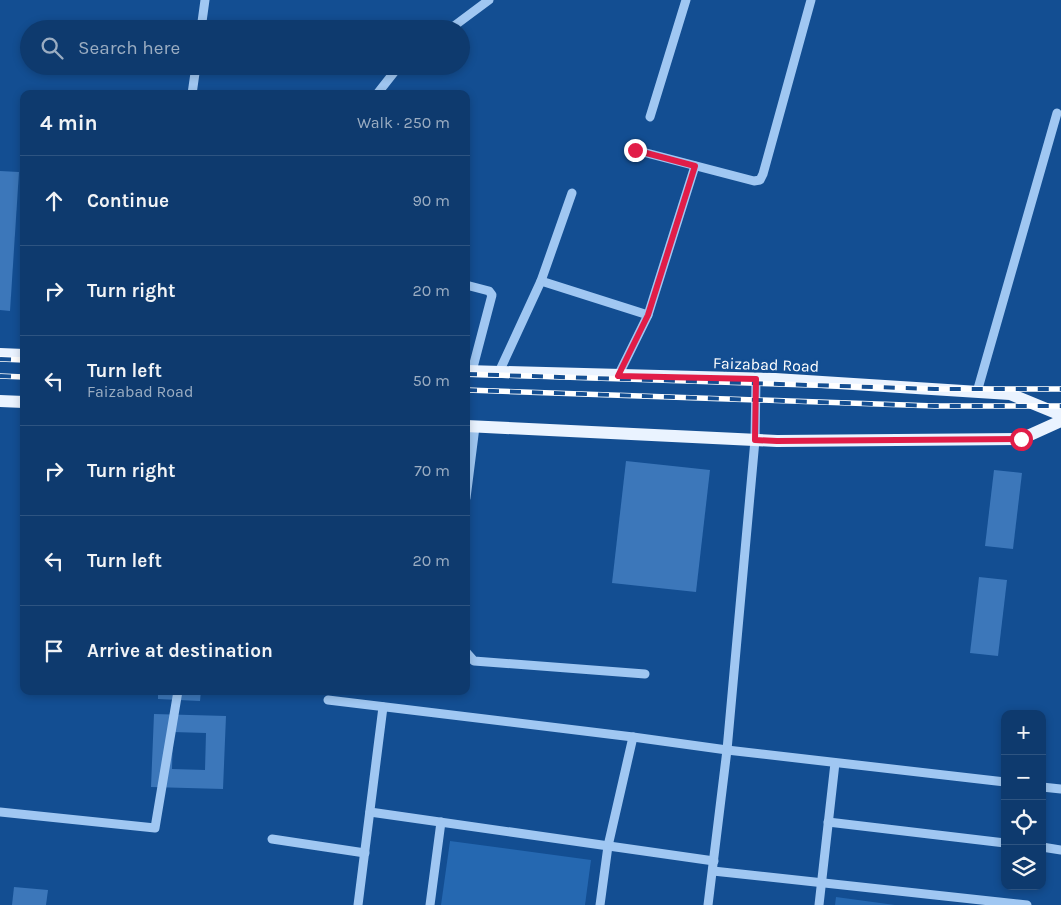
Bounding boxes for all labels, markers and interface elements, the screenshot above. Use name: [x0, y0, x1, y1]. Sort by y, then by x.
search box: [20, 20, 470, 75]
icon: search: [38, 34, 66, 62]
text: Search here: [78, 37, 180, 59]
text: 4 min: [40, 111, 98, 135]
text: Walk · 250 m: [357, 113, 450, 132]
route end: [624, 139, 647, 162]
icon: ahead: [40, 187, 68, 215]
text: Continue: [87, 190, 169, 212]
text: 90 m: [412, 191, 450, 210]
icon: right: [40, 277, 68, 305]
text: Turn right: [87, 280, 176, 302]
text: 20 m: [412, 281, 450, 300]
street label: Faizabad Road: [712, 353, 819, 376]
text: Turn left: [87, 360, 162, 382]
icon: left: [40, 367, 68, 395]
text: 50 m: [413, 371, 450, 390]
text: Faizabad Road: [87, 382, 193, 401]
route start: [1010, 428, 1033, 451]
icon: right: [40, 457, 68, 485]
text: Turn right: [87, 460, 176, 482]
text: 70 m: [414, 461, 450, 480]
icon: left: [40, 547, 68, 575]
text: Turn left: [87, 550, 162, 572]
text: 20 m: [412, 551, 450, 570]
icon: arrive: [40, 637, 68, 665]
text: Arrive at destination: [87, 640, 273, 662]
map controls: [1001, 710, 1046, 890]
button: +: [1001, 710, 1046, 755]
button: −: [1001, 755, 1046, 800]
button: locate: [1001, 800, 1046, 845]
button: layers: [1001, 845, 1046, 890]

